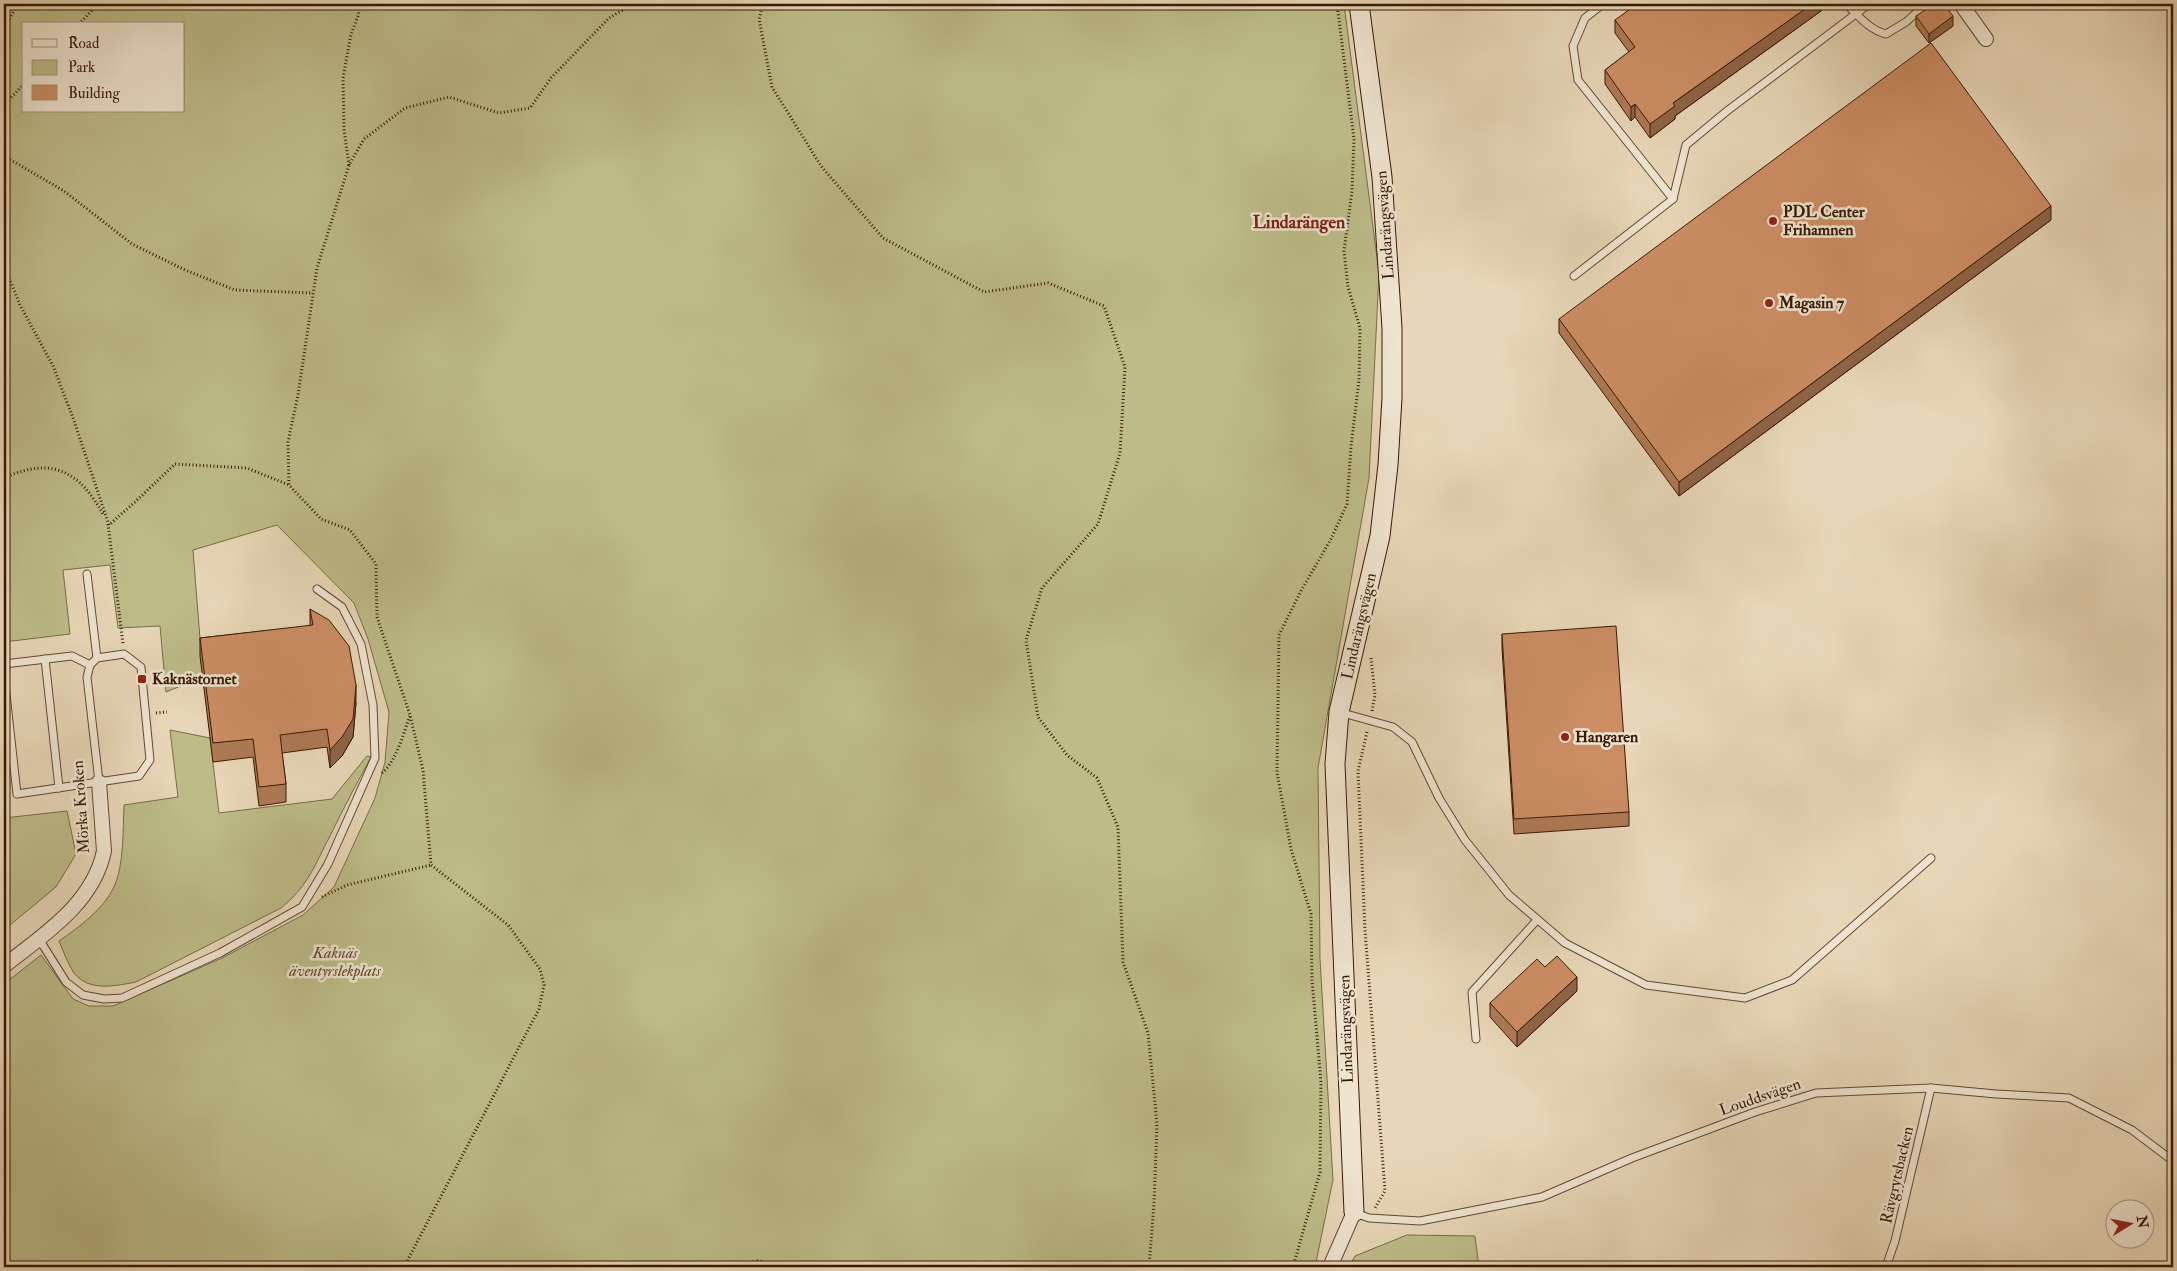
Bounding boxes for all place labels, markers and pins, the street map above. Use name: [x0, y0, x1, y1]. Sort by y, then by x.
place label: PDL Center Frihamnen: [1783, 202, 1866, 240]
marker: PDL Center Frihamnen: [1767, 215, 1779, 227]
place label: Magasin 7: [1778, 293, 1845, 314]
marker: Magasin 7: [1763, 297, 1775, 309]
place label: Kaknästornet: [152, 669, 237, 689]
marker: Kaknästornet: [136, 673, 148, 685]
place label: Hangaren: [1575, 727, 1639, 748]
marker: Hangaren: [1559, 731, 1571, 743]

